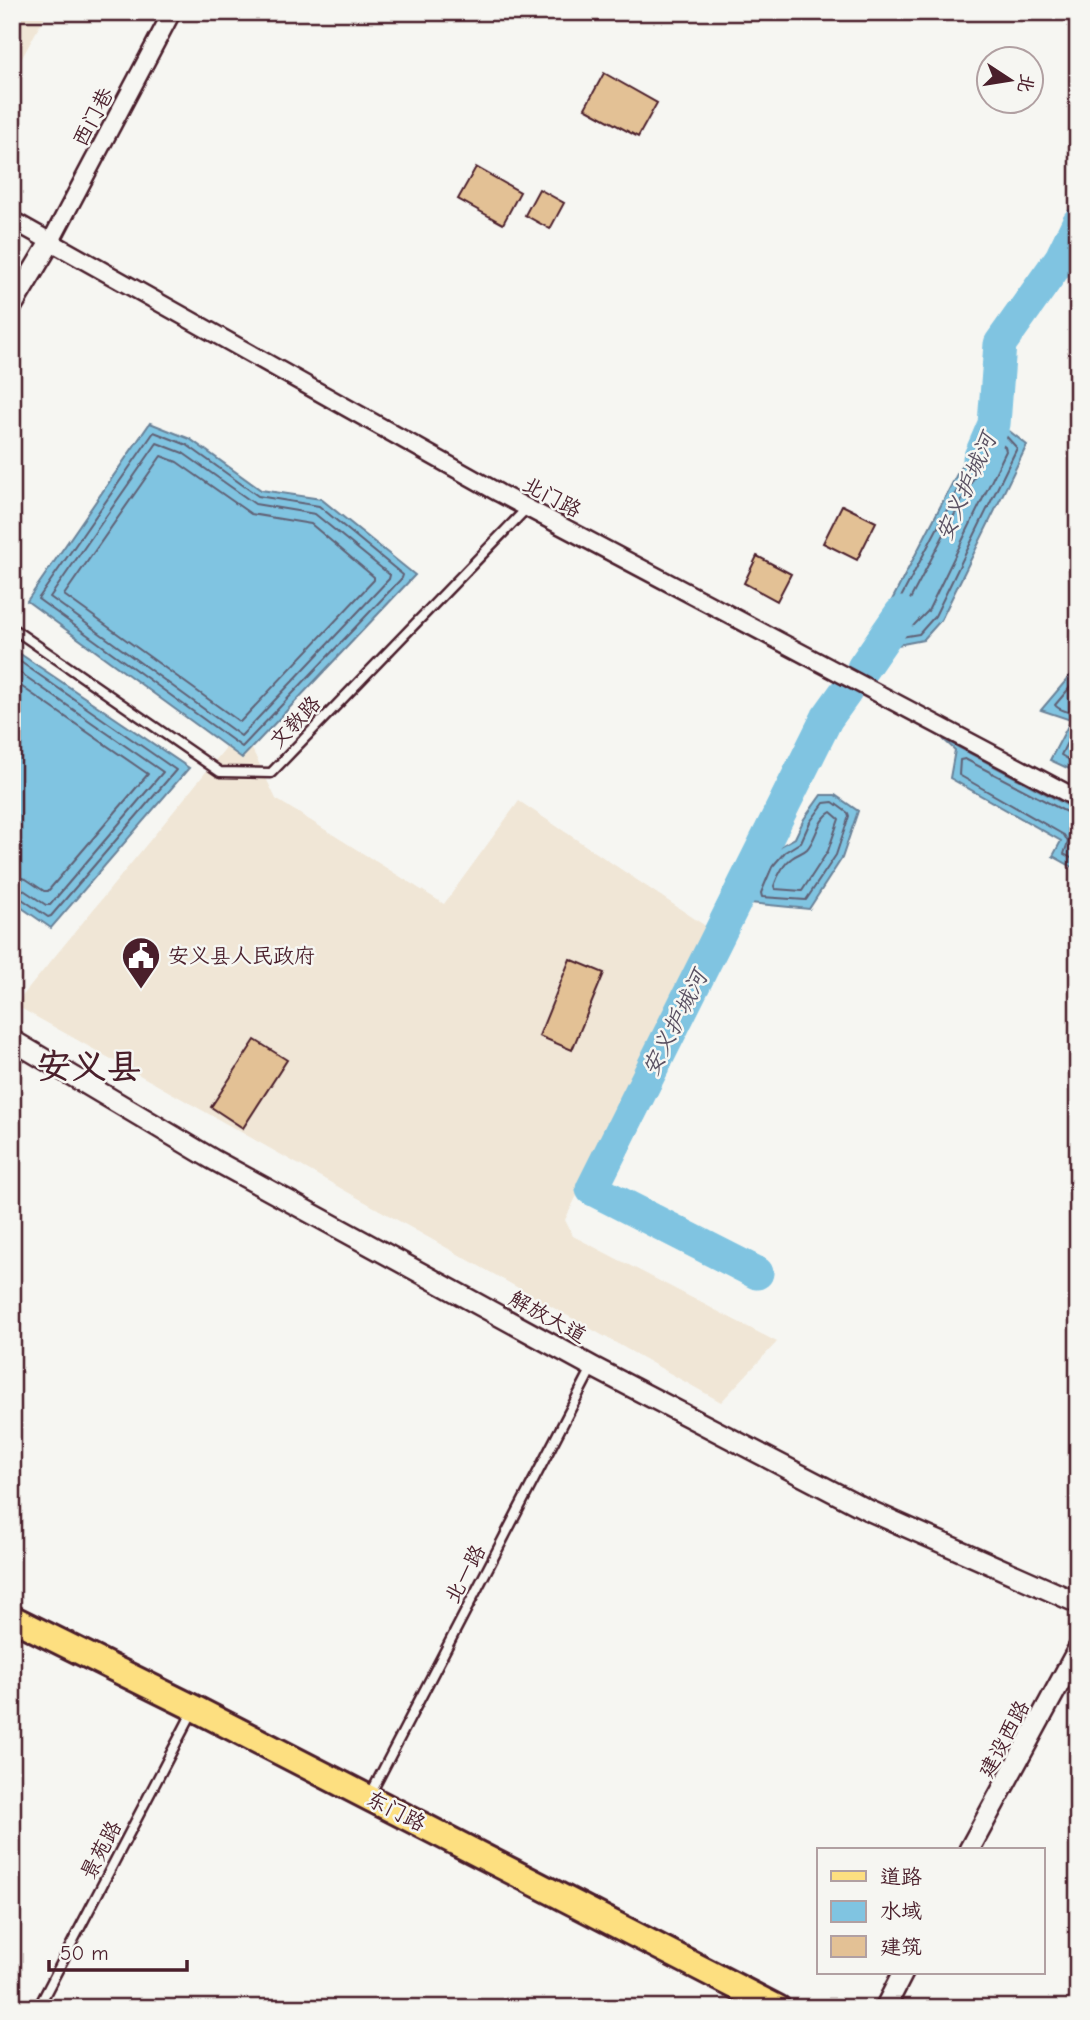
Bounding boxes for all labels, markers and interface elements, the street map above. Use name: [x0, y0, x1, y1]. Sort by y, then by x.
north arrow: [974, 46, 1044, 116]
text: 北: [1013, 72, 1038, 95]
street label: 西门巷: [68, 84, 118, 150]
water label: 安义护城河: [930, 425, 1003, 545]
street label: 北门路: [519, 472, 585, 522]
street label: 文教路: [264, 691, 326, 753]
public building icon: 安义县人民政府: [120, 935, 162, 990]
place label: 安义县人民政府: [168, 944, 315, 968]
water label: 安义护城河: [637, 962, 715, 1080]
district label: 安义县: [36, 1046, 142, 1087]
street label: 解放大道: [505, 1286, 591, 1348]
street label: 北一路: [440, 1541, 490, 1607]
street label: 建设西路: [974, 1696, 1034, 1782]
street label: 东门路: [362, 1786, 430, 1836]
street label: 景苑路: [76, 1817, 126, 1883]
legend: [817, 1848, 1044, 1974]
text: 道路: [880, 1865, 922, 1889]
text: 水域: [880, 1899, 922, 1923]
scale bar: [49, 1929, 187, 1973]
text: 建筑: [880, 1935, 922, 1959]
text: 50 m: [60, 1941, 109, 1965]

